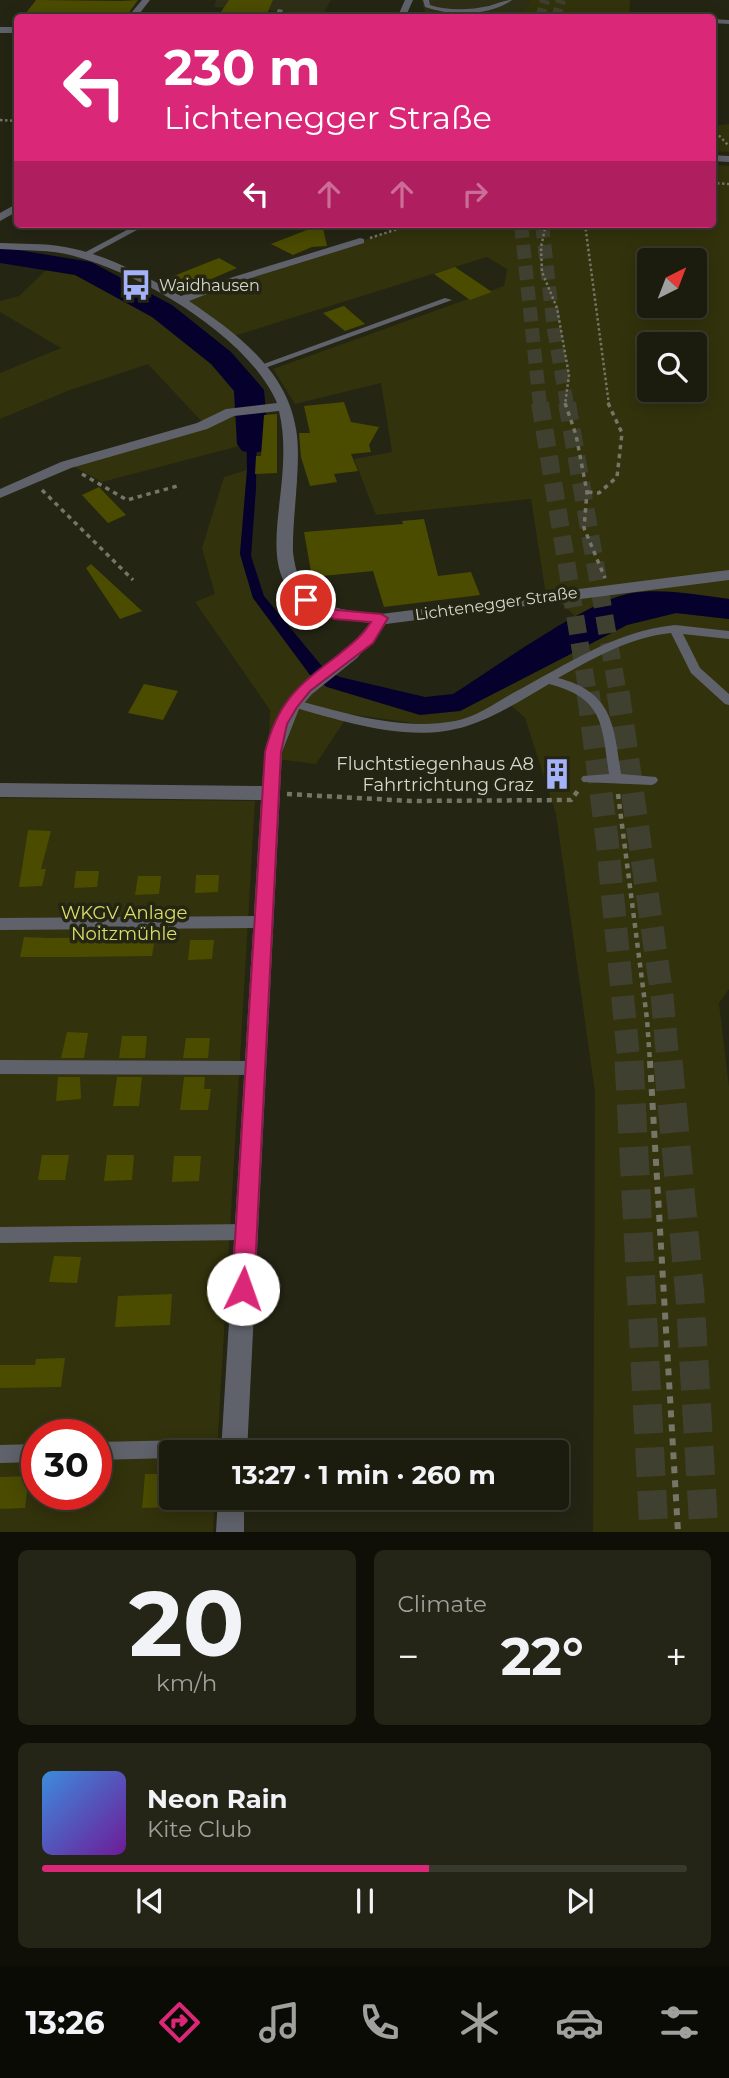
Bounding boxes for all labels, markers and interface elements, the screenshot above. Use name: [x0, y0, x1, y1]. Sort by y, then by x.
text: 230 m: [164, 38, 320, 97]
icon: left: [49, 42, 140, 133]
text: Lichtenegger Straße: [164, 98, 492, 137]
icon: left: [237, 175, 275, 213]
icon: ahead: [310, 175, 348, 213]
icon: ahead: [383, 175, 421, 213]
icon: right: [456, 175, 494, 213]
north arrow: [637, 248, 707, 318]
map controls: [637, 248, 707, 402]
bus stop icon: Waidhausen: [119, 268, 153, 302]
place label: Waidhausen: [159, 276, 260, 295]
button: search: [637, 332, 707, 402]
pin: [276, 570, 336, 630]
icon: arrive: [287, 581, 325, 619]
street label: Lichtenegger Straße: [414, 583, 579, 624]
place label: Fluchtstiegenhaus A8 Fahrtrichtung Graz: [336, 753, 534, 796]
building icon: Fluchtstiegenhaus A8 Fahrtrichtung Graz: [540, 757, 574, 791]
park label: WKGV Anlage Noitzmühle: [61, 902, 188, 945]
position arrow: [206, 1252, 280, 1326]
speed limit sign: 30: [21, 1419, 112, 1510]
text: 13:27 · 1 min · 260 m: [232, 1459, 496, 1491]
text: 20: [129, 1568, 244, 1679]
text: Climate: [398, 1590, 487, 1618]
text: 22°: [501, 1625, 584, 1688]
text: −: [398, 1633, 419, 1680]
text: +: [665, 1633, 687, 1680]
text: km/h: [156, 1669, 217, 1697]
text: Neon Rain: [147, 1783, 288, 1815]
text: Kite Club: [147, 1815, 252, 1843]
icon: previous: [131, 1882, 169, 1920]
icon: pause: [346, 1882, 384, 1920]
icon: next: [561, 1882, 599, 1920]
icon: directions: [155, 1998, 204, 2047]
icon: music: [255, 1998, 304, 2047]
icon: phone: [355, 1998, 404, 2047]
icon: climate: [455, 1998, 504, 2047]
icon: car: [555, 1998, 604, 2047]
icon: filters: [655, 1998, 704, 2047]
text: 13:26: [25, 2003, 105, 2042]

